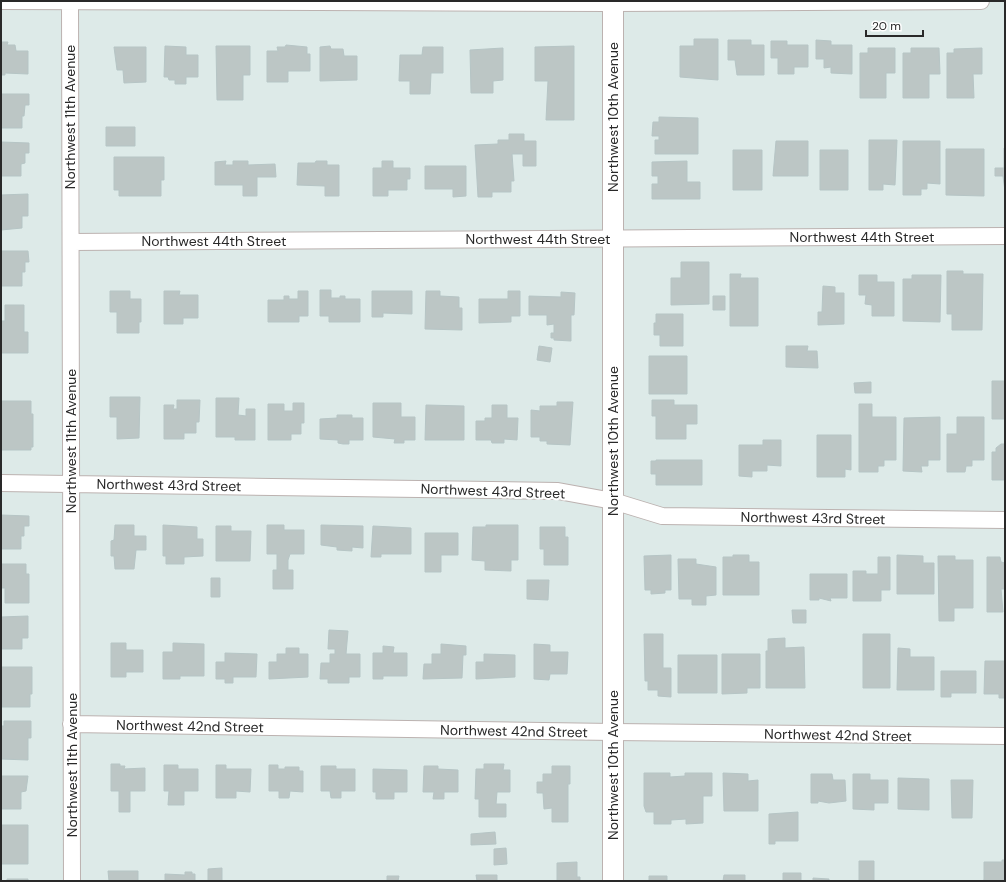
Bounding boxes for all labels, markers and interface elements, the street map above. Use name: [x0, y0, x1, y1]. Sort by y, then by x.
scale bar: [866, 12, 923, 38]
text: 20 m: [872, 18, 901, 34]
street label: Northwest 10th Avenue: [604, 42, 622, 192]
street label: Northwest 11th Avenue: [61, 45, 79, 189]
street label: Northwest 44th Street: [790, 228, 934, 246]
street label: Northwest 44th Street: [466, 230, 610, 248]
street label: Northwest 44th Street: [142, 232, 286, 250]
street label: Northwest 10th Avenue: [604, 366, 622, 516]
street label: Northwest 11th Avenue: [62, 369, 80, 513]
street label: Northwest 43rd Street: [96, 475, 242, 495]
street label: Northwest 43rd Street: [420, 479, 566, 503]
street label: Northwest 43rd Street: [740, 508, 886, 528]
street label: Northwest 10th Avenue: [604, 690, 622, 840]
street label: Northwest 11th Avenue: [63, 693, 81, 837]
street label: Northwest 42nd Street: [116, 716, 264, 736]
street label: Northwest 42nd Street: [440, 721, 588, 741]
street label: Northwest 42nd Street: [764, 725, 912, 745]

